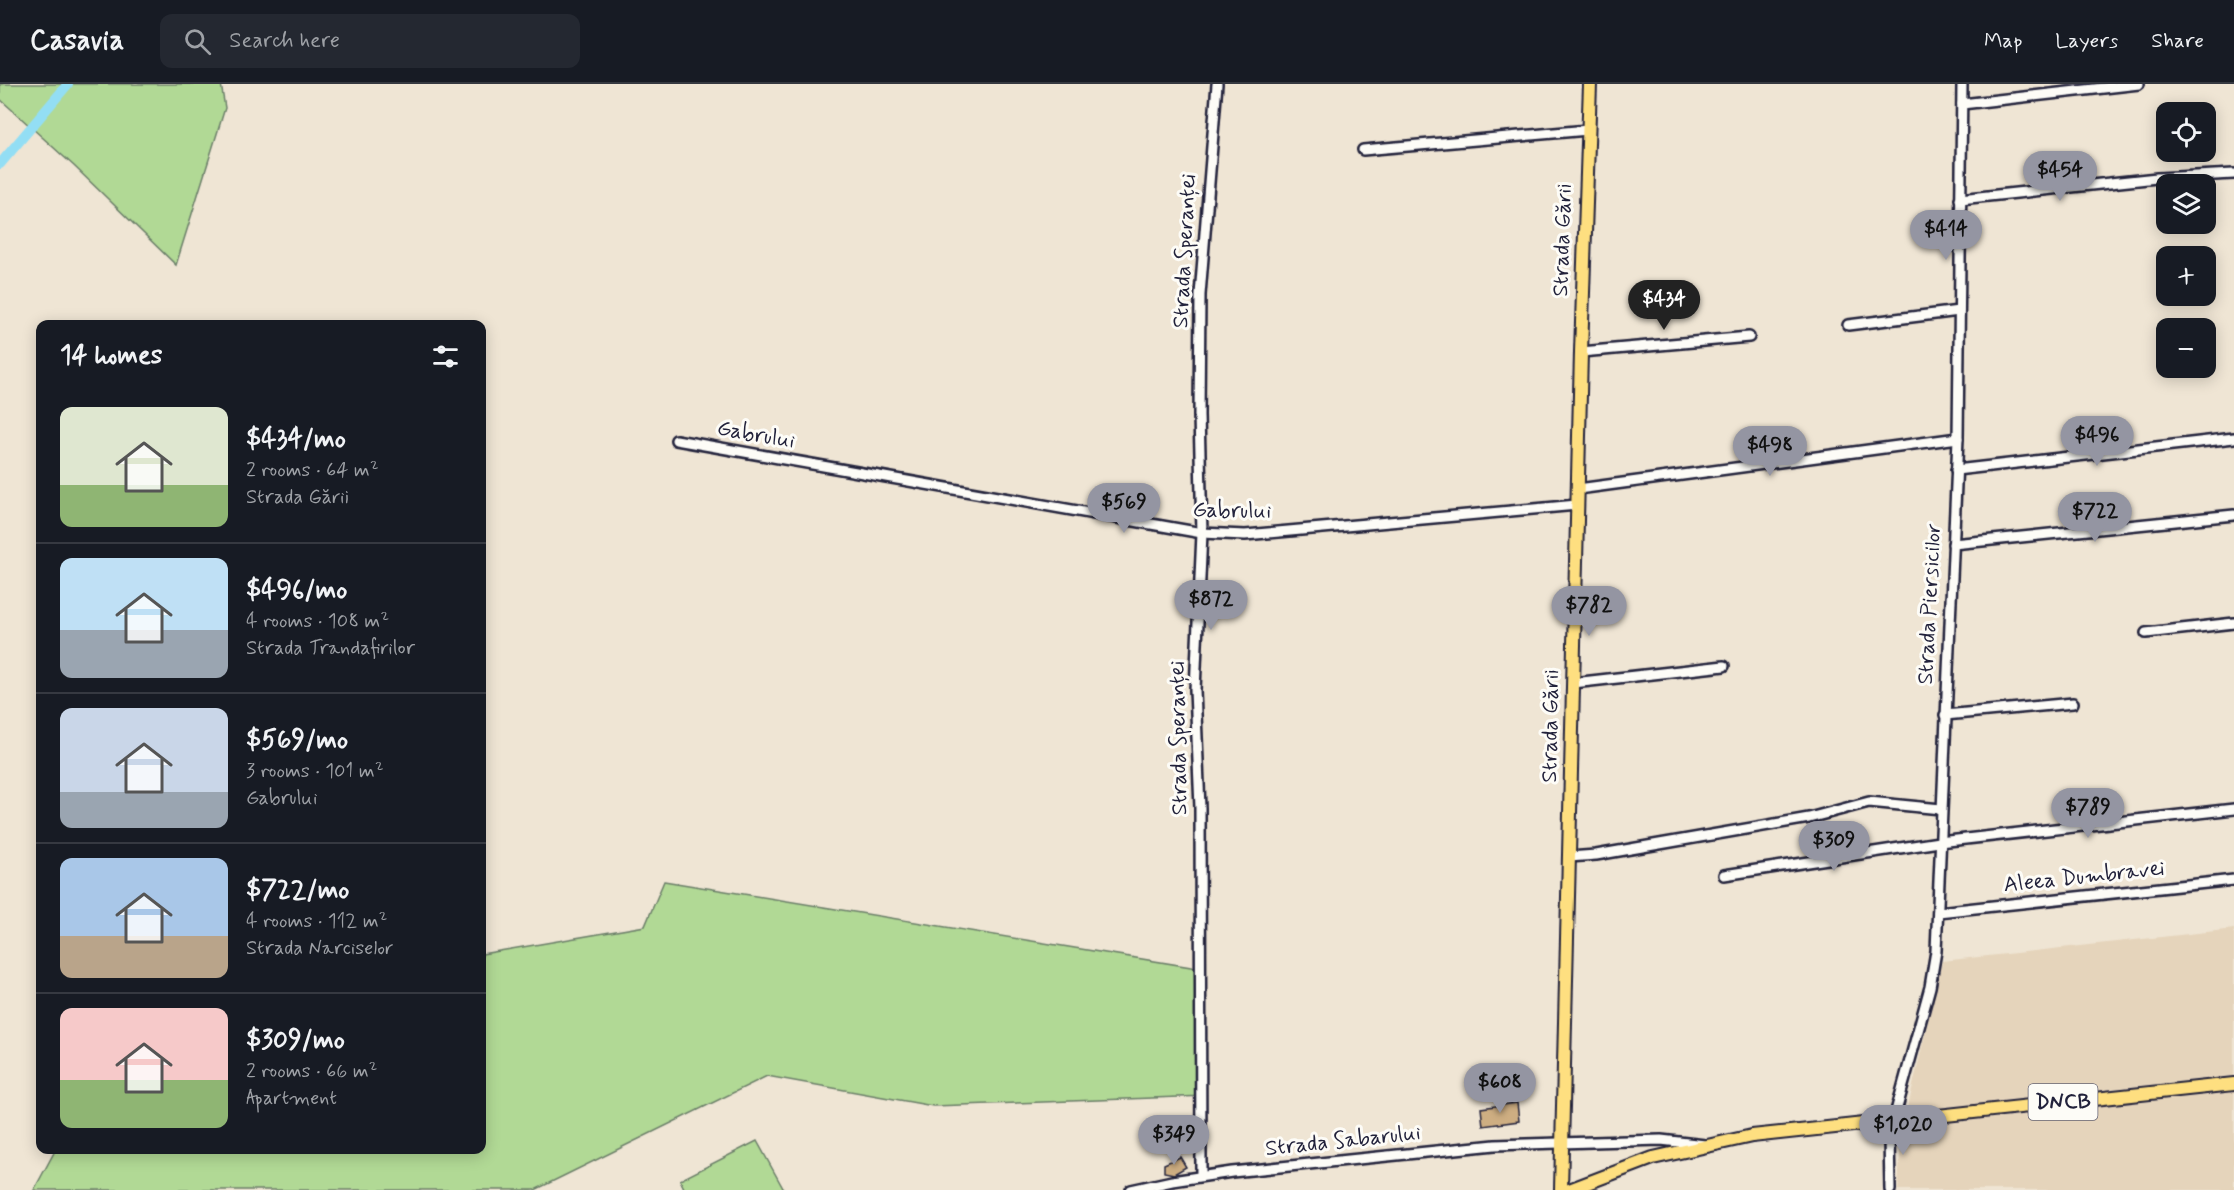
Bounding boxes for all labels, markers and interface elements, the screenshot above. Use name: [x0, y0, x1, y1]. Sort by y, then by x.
search box: [160, 14, 580, 68]
text: Casavia: [30, 23, 124, 60]
icon: search: [181, 25, 214, 58]
text: Search here: [229, 27, 340, 55]
text: Map: [1984, 27, 2022, 55]
text: Layers: [2055, 27, 2118, 55]
text: Share: [2151, 27, 2204, 55]
map controls: [2156, 102, 2216, 378]
button: locate: [2156, 102, 2216, 162]
pin: $454: [2024, 151, 2096, 202]
text: $454: [2037, 157, 2083, 184]
street label: Strada Speranței: [1167, 173, 1203, 329]
button: layers: [2156, 174, 2216, 234]
street label: Strada Gării: [1547, 183, 1579, 297]
pin: $414: [1910, 210, 1982, 261]
text: $414: [1924, 216, 1968, 243]
button: +: [2156, 246, 2216, 306]
pin: $434: [1628, 280, 1700, 331]
text: $434: [1642, 286, 1686, 313]
button: −: [2156, 318, 2216, 378]
text: 14 homes: [60, 339, 162, 373]
icon: filters: [429, 340, 462, 373]
street label: Gabrului: [715, 414, 797, 456]
pin: $496: [2061, 416, 2133, 467]
text: $496: [2075, 422, 2119, 449]
text: $434/mo: [246, 423, 346, 457]
pin: $498: [1734, 426, 1806, 477]
icon: home: [108, 431, 180, 503]
text: $498: [1747, 432, 1793, 459]
text: 2 rooms · 64 m²: [246, 457, 379, 484]
pin: $569: [1088, 483, 1160, 534]
text: Strada Gării: [246, 484, 349, 511]
text: $569: [1101, 489, 1147, 516]
pin: $722: [2059, 492, 2131, 543]
street label: Gabrului: [1192, 496, 1272, 526]
text: $722: [2072, 498, 2118, 525]
street label: Strada Piersicilor: [1912, 523, 1948, 685]
text: $496/mo: [246, 574, 347, 608]
pin: $872: [1175, 580, 1247, 631]
icon: home: [108, 582, 180, 654]
text: $872: [1188, 586, 1234, 613]
pin: $782: [1553, 586, 1625, 637]
text: $782: [1566, 592, 1612, 619]
text: 4 rooms · 108 m²: [246, 608, 389, 635]
text: Strada Trandafirilor: [246, 635, 415, 662]
street label: Strada Speranței: [1164, 660, 1194, 816]
street label: Strada Gării: [1536, 669, 1566, 783]
text: $569/mo: [246, 724, 348, 758]
icon: home: [108, 732, 180, 804]
text: 3 rooms · 101 m²: [246, 758, 384, 785]
text: Gabrului: [246, 785, 317, 812]
pin: $789: [2052, 788, 2124, 839]
text: $789: [2065, 794, 2111, 821]
pin: $309: [1798, 821, 1870, 872]
text: $309: [1813, 827, 1855, 854]
street label: Aleea Dumbravei: [2002, 855, 2166, 899]
text: $722/mo: [246, 874, 349, 908]
icon: home: [108, 882, 180, 954]
text: 4 rooms · 112 m²: [246, 908, 387, 935]
text: Strada Narciselor: [246, 935, 393, 962]
text: $309/mo: [246, 1024, 345, 1058]
icon: home: [108, 1032, 180, 1104]
text: 2 rooms · 66 m²: [246, 1058, 377, 1085]
pin: $608: [1464, 1063, 1536, 1114]
text: $608: [1478, 1069, 1522, 1096]
road number: DNCB: [2028, 1084, 2098, 1120]
text: Apartment: [246, 1085, 337, 1112]
pin: $1,020: [1854, 1105, 1952, 1156]
text: $1,020: [1873, 1111, 1933, 1138]
pin: $349: [1138, 1115, 1210, 1166]
street label: Strada Sabarului: [1264, 1119, 1422, 1163]
text: $349: [1152, 1121, 1196, 1148]

